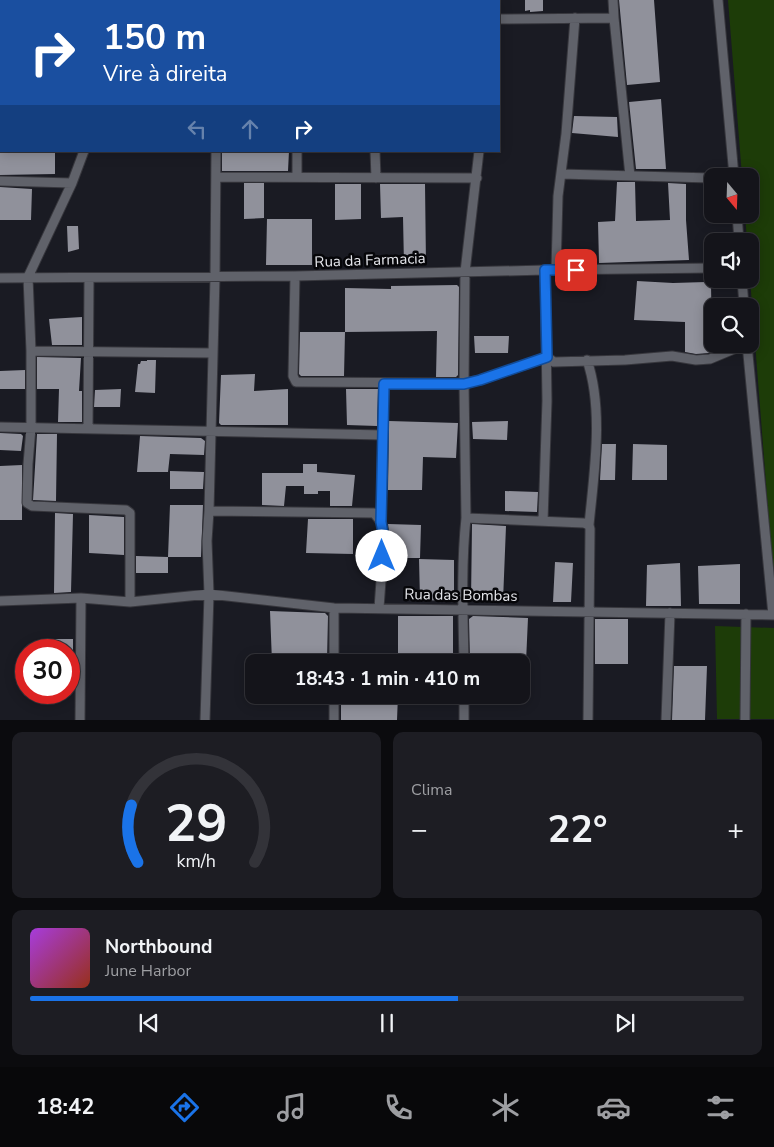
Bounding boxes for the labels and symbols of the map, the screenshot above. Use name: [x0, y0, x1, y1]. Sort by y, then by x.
north arrow: [704, 168, 759, 222]
street label: Rua da Farmacia: [314, 248, 426, 272]
pin: [555, 249, 597, 291]
position arrow: [355, 529, 407, 581]
street label: Rua das Bombas: [404, 584, 518, 606]
speed limit sign: 30: [15, 639, 80, 704]

